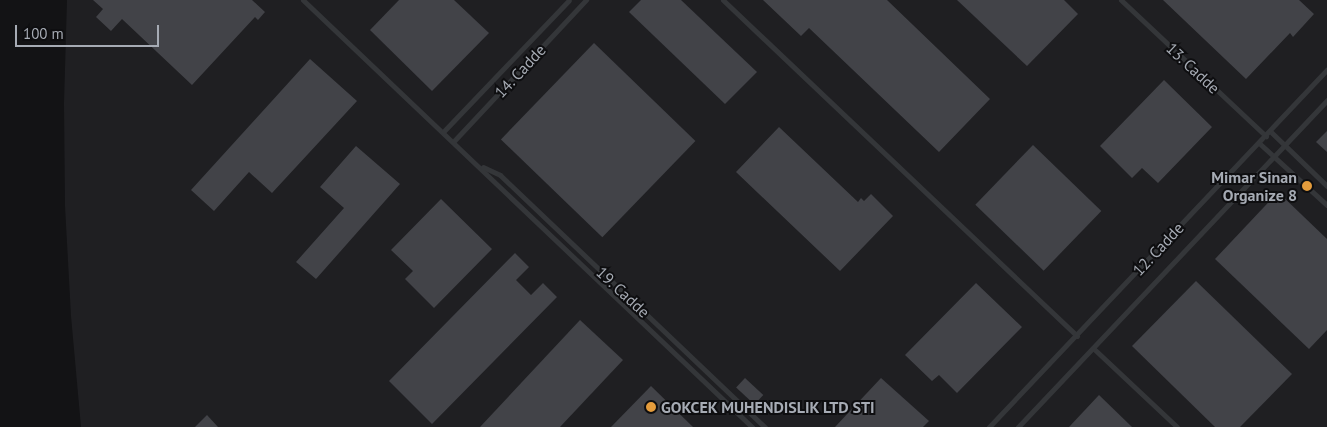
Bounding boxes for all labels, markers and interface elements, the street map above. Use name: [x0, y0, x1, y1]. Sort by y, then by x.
scale bar: [18, 15, 161, 47]
text: 100 m: [23, 24, 64, 43]
street label: 13. Cadde: [1162, 38, 1224, 98]
street label: 14. Cadde: [490, 40, 550, 102]
place label: Mimar Sinan Organize 8: [1211, 167, 1297, 205]
marker: Mimar Sinan Organize 8: [1301, 180, 1313, 192]
street label: 12. Cadde: [1128, 218, 1188, 280]
street label: 19. Cadde: [592, 262, 654, 322]
place label: GOKCEK MUHENDISLIK LTD STI: [661, 397, 876, 417]
marker: GOKCEK MUHENDISLIK LTD STI: [645, 401, 657, 413]

